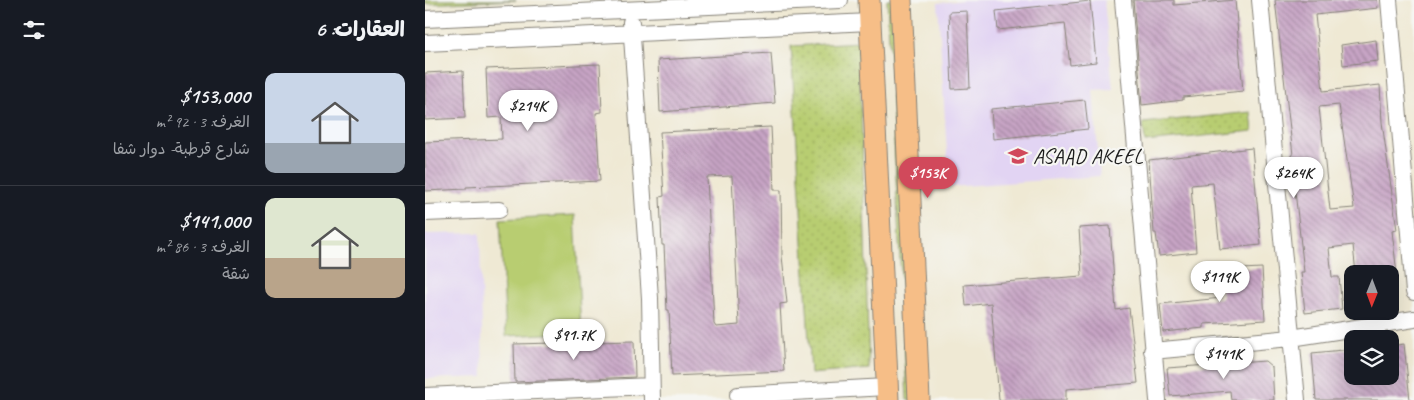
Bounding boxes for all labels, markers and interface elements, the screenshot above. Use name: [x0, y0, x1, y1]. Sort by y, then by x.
icon: filters: [20, 16, 48, 44]
text: العقارات: 6: [316, 16, 405, 42]
text: $153,000: [180, 83, 250, 109]
pin: $214K: [493, 90, 563, 132]
icon: home: [305, 93, 365, 153]
text: $214K: [510, 96, 546, 116]
text: الغرف: 3 · 92 m²: [156, 112, 250, 132]
text: شارع قرطبة- دوار شفا: [113, 139, 250, 159]
place label: ASAAD AKEEL: [1033, 143, 1144, 169]
school or university icon: ASAAD AKEEL: [1007, 145, 1029, 167]
pin: $153K: [893, 156, 963, 199]
pin: $264K: [1259, 156, 1329, 199]
text: $153K: [910, 163, 946, 183]
text: $264K: [1275, 163, 1313, 183]
text: $141,000: [180, 208, 250, 234]
icon: home: [305, 218, 365, 278]
text: الغرف: 3 · 86 m²: [156, 237, 250, 257]
pin: $119K: [1185, 260, 1255, 303]
text: شقة: [222, 264, 250, 284]
north arrow: [1344, 265, 1399, 320]
map controls: [1344, 265, 1399, 385]
text: $119K: [1202, 267, 1238, 287]
pin: $91.7K: [533, 318, 615, 361]
text: $91.7K: [554, 325, 594, 345]
button: layers: [1344, 330, 1399, 385]
pin: $141K: [1189, 338, 1259, 380]
text: $141K: [1206, 344, 1242, 364]

